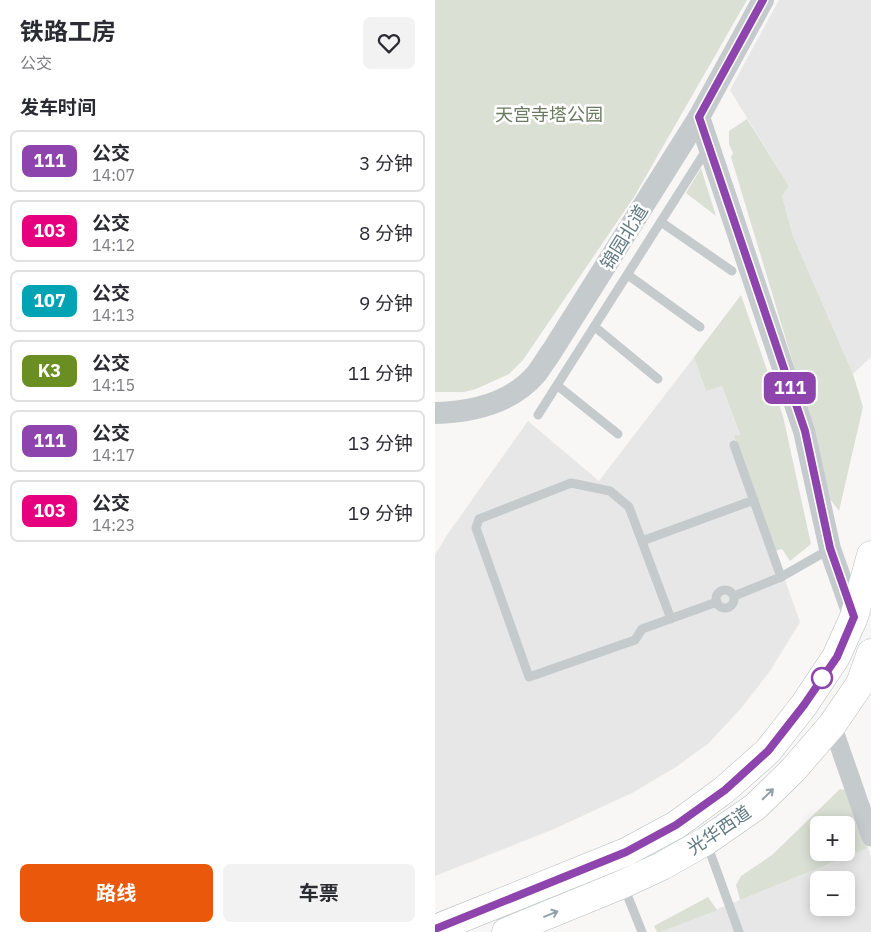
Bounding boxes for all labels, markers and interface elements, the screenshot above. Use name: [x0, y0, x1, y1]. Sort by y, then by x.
text: 铁路工房: [20, 15, 116, 47]
button: heart: [363, 17, 415, 69]
text: 公交: [20, 53, 52, 73]
text: 发车时间: [20, 95, 96, 119]
park label: 天宫寺塔公园: [495, 103, 603, 126]
text: 公交: [92, 141, 130, 165]
text: 111: [33, 149, 66, 172]
text: 3 分钟: [359, 151, 413, 175]
text: 14:07: [92, 165, 135, 185]
street label: 锦园北道: [595, 200, 653, 274]
text: 公交: [92, 211, 130, 235]
text: 103: [33, 219, 66, 242]
text: 8 分钟: [359, 221, 413, 245]
text: 14:12: [92, 235, 135, 255]
text: 公交: [92, 281, 130, 305]
text: 107: [33, 289, 66, 312]
text: 9 分钟: [359, 291, 413, 315]
text: 14:13: [92, 305, 135, 325]
text: 公交: [92, 351, 130, 375]
text: K3: [38, 359, 61, 382]
text: 11 分钟: [348, 361, 413, 385]
line badge: 111: [761, 372, 819, 404]
text: 14:15: [92, 375, 135, 395]
text: 111: [774, 376, 806, 399]
text: 公交: [92, 421, 130, 445]
text: 111: [33, 429, 66, 452]
text: 13 分钟: [348, 431, 413, 455]
text: 14:17: [92, 445, 135, 465]
text: 公交: [92, 491, 130, 515]
text: 103: [33, 499, 66, 522]
text: 19 分钟: [348, 501, 413, 525]
text: 14:23: [92, 515, 135, 535]
unlabelled marker: [811, 667, 833, 689]
one-way arrow: [762, 788, 775, 800]
street label: 光华西道: [683, 800, 755, 860]
map controls: [810, 816, 855, 916]
button: +: [810, 816, 855, 861]
button: 路线: [20, 864, 213, 922]
button: 车票: [223, 864, 415, 922]
button: −: [810, 871, 855, 916]
one-way arrow: [543, 908, 558, 918]

